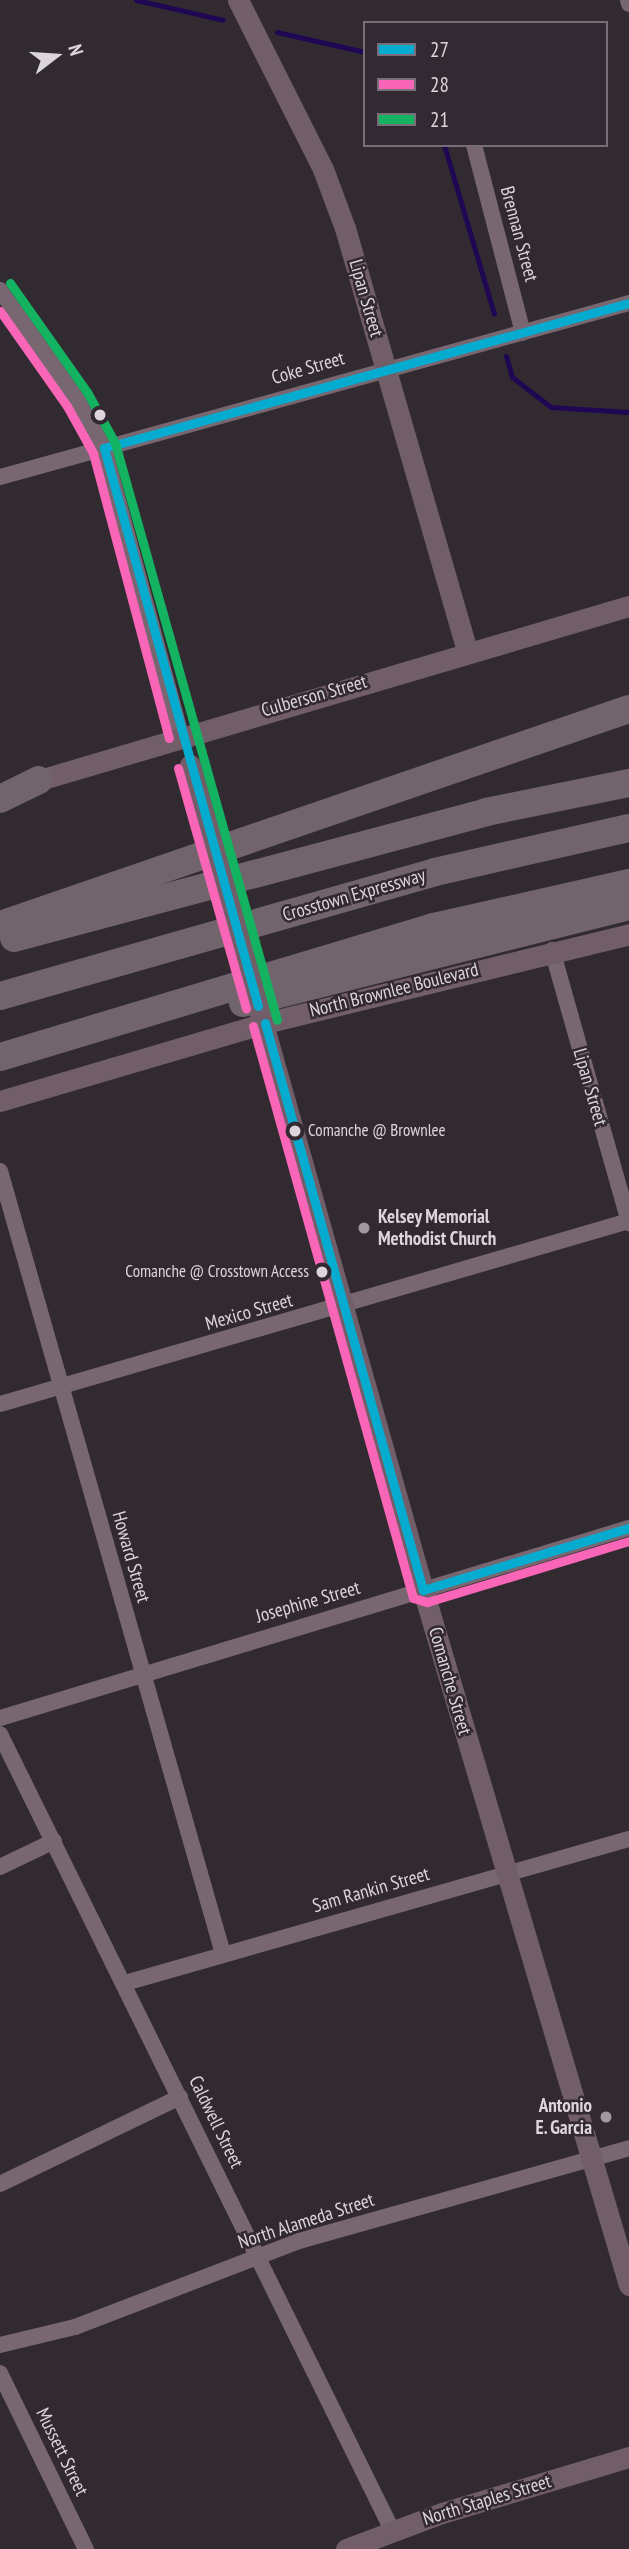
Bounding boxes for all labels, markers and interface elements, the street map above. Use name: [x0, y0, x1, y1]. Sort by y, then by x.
north arrow: [21, 21, 91, 91]
legend: [363, 21, 608, 147]
text: 27: [430, 36, 449, 63]
text: N: [63, 41, 89, 58]
text: 28: [430, 71, 449, 98]
text: 21: [430, 106, 449, 133]
street label: Brennan Street: [495, 184, 543, 284]
street label: Lipan Street: [344, 257, 388, 339]
street label: Coke Street: [269, 347, 347, 389]
unlabelled marker: [93, 408, 107, 422]
street label: Culberson Street: [259, 670, 369, 722]
street label: Crosstown Expressway: [280, 864, 428, 926]
street label: North Brownlee Boulevard: [307, 958, 481, 1022]
street label: Lipan Street: [568, 1046, 612, 1128]
place label: Comanche @ Brownlee: [308, 1121, 446, 1141]
marker: Comanche @ Brownlee: [288, 1124, 302, 1138]
place label: Kelsey Memorial Methodist Church: [378, 1206, 497, 1250]
marker: Kelsey Memorial Methodist Church: [356, 1220, 372, 1236]
place label: Comanche @ Crosstown Access: [125, 1262, 309, 1282]
marker: Comanche @ Crosstown Access: [315, 1265, 329, 1279]
street label: Mexico Street: [203, 1289, 295, 1335]
street label: Howard Street: [107, 1509, 155, 1605]
street label: Josephine Street: [253, 1576, 363, 1628]
street label: Comanche Street: [424, 1624, 476, 1738]
street label: Sam Rankin Street: [310, 1862, 432, 1918]
street label: Caldwell Street: [184, 2072, 248, 2172]
place label: Antonio E. Garcia: [534, 2095, 592, 2139]
marker: Antonio E. Garcia: [598, 2109, 614, 2125]
street label: North Alameda Street: [235, 2188, 377, 2254]
street label: Mussett Street: [31, 2404, 93, 2500]
street label: North Staples Street: [420, 2470, 554, 2530]

